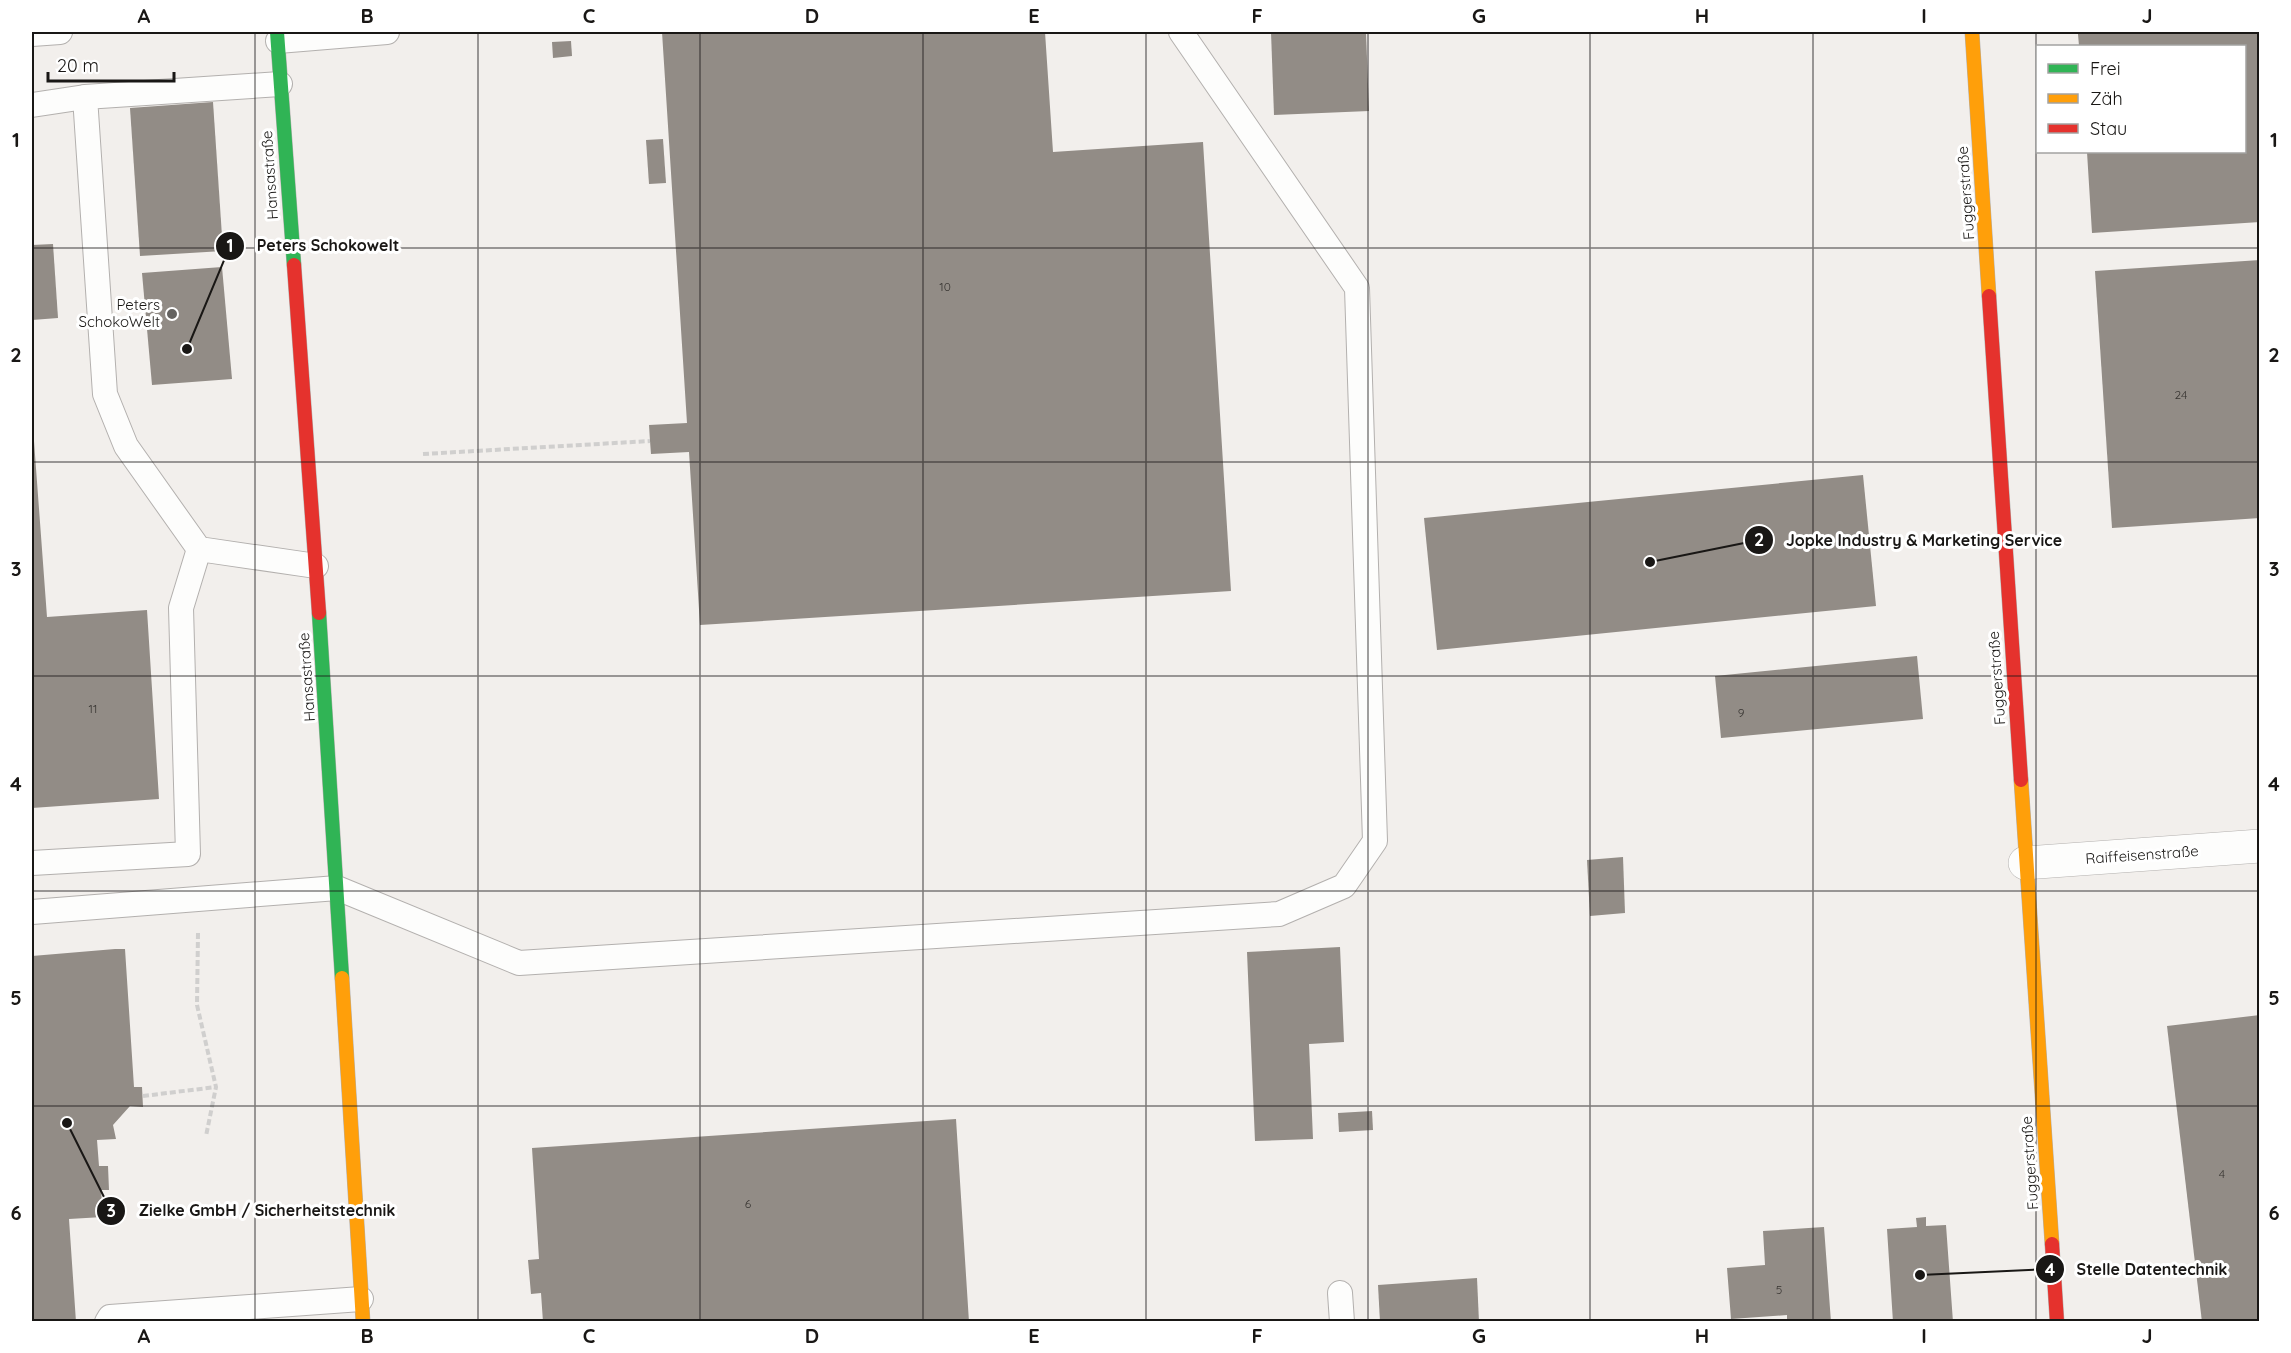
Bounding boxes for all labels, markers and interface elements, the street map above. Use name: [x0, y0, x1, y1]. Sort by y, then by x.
text: A: [138, 3, 151, 28]
text: B: [360, 3, 374, 28]
text: C: [583, 3, 596, 28]
text: D: [805, 3, 819, 28]
text: E: [1028, 3, 1040, 28]
text: F: [1251, 3, 1263, 28]
text: G: [1472, 3, 1486, 28]
text: H: [1695, 3, 1709, 28]
text: I: [1921, 3, 1927, 28]
text: J: [2141, 3, 2153, 28]
scale bar: [48, 45, 174, 83]
legend: [2036, 45, 2246, 153]
text: 20 m: [57, 54, 99, 77]
text: Frei: [2090, 57, 2121, 80]
text: Zäh: [2090, 87, 2123, 110]
text: Stau: [2090, 117, 2127, 140]
text: 1: [12, 127, 20, 152]
text: 1: [2270, 127, 2278, 152]
street label: Hansastraße: [257, 130, 282, 220]
street label: Fuggerstraße: [1953, 146, 1978, 240]
callout: Peters Schokowelt: [215, 229, 412, 263]
text: 1: [226, 234, 234, 257]
text: Peters Schokowelt: [257, 235, 399, 255]
house number: 10: [939, 279, 951, 294]
place label: Peters SchokoWelt: [78, 295, 160, 331]
marker: Peters SchokoWelt: [165, 307, 179, 321]
text: 2: [10, 342, 22, 367]
text: 2: [2268, 342, 2280, 367]
house number: 24: [2175, 387, 2187, 402]
callout: Jopke Industry & Marketing Service: [1744, 523, 2075, 557]
text: 2: [1754, 528, 1764, 551]
text: Jopke Industry & Marketing Service: [1786, 530, 2062, 550]
text: 3: [11, 556, 21, 581]
text: 3: [2269, 556, 2279, 581]
street label: Fuggerstraße: [1984, 631, 2009, 725]
street label: Hansastraße: [294, 632, 319, 722]
house number: 11: [89, 701, 97, 716]
house number: 9: [1738, 705, 1745, 720]
text: 4: [10, 771, 22, 796]
text: 4: [2268, 771, 2280, 796]
street label: Raiffeisenstraße: [2085, 841, 2199, 868]
text: 5: [10, 985, 22, 1010]
text: 5: [2268, 985, 2280, 1010]
street label: Fuggerstraße: [2017, 1116, 2042, 1210]
house number: 4: [2219, 1166, 2225, 1181]
callout: Zielke GmbH / Sicherheitstechnik: [96, 1194, 407, 1228]
house number: 6: [745, 1196, 752, 1211]
text: 3: [106, 1199, 116, 1222]
text: 6: [10, 1200, 22, 1225]
text: Zielke GmbH / Sicherheitstechnik: [139, 1200, 395, 1220]
text: 6: [2268, 1200, 2280, 1225]
callout: Stelle Datentechnik: [2035, 1252, 2239, 1286]
text: 4: [2045, 1258, 2056, 1281]
text: Stelle Datentechnik: [2077, 1259, 2227, 1279]
house number: 5: [1776, 1282, 1782, 1297]
text: A: [138, 1323, 151, 1348]
text: B: [360, 1323, 374, 1348]
text: C: [583, 1323, 596, 1348]
text: D: [805, 1323, 819, 1348]
text: E: [1028, 1323, 1040, 1348]
text: F: [1251, 1323, 1263, 1348]
text: G: [1472, 1323, 1486, 1348]
text: H: [1695, 1323, 1709, 1348]
text: I: [1921, 1323, 1927, 1348]
text: J: [2141, 1323, 2153, 1348]

